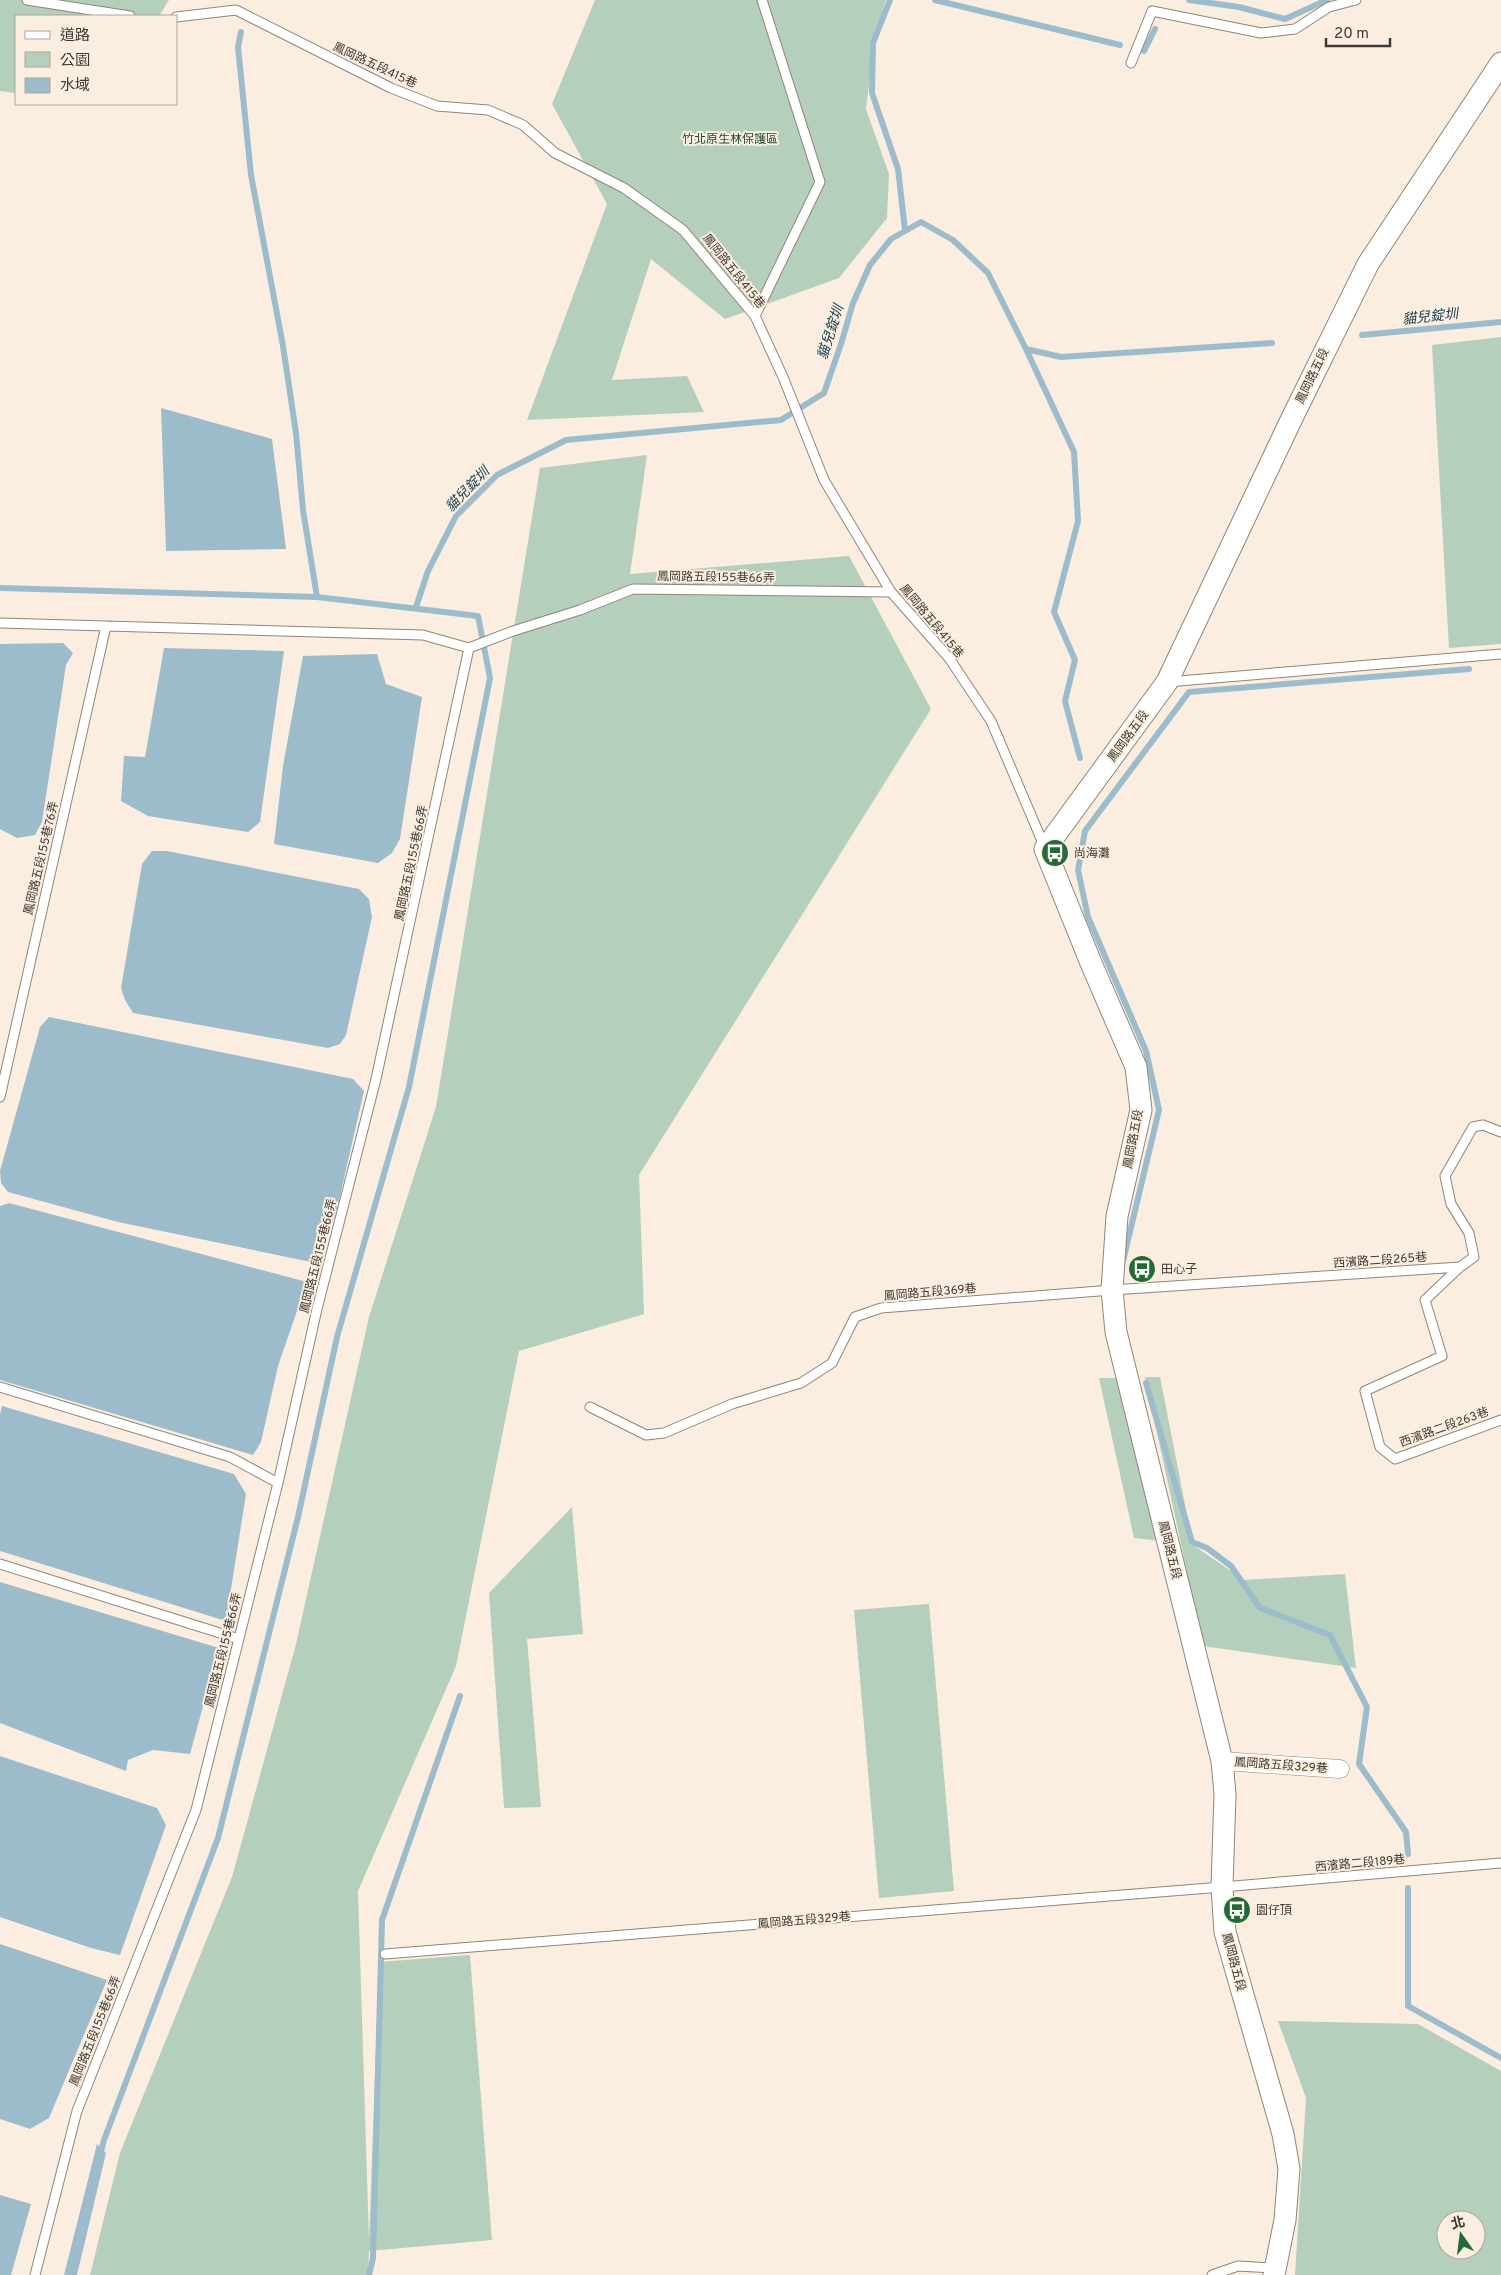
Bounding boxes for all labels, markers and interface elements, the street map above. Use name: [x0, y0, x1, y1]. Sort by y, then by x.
legend: [15, 15, 178, 105]
scale bar: [1326, 15, 1390, 47]
text: 20 m: [1334, 25, 1369, 44]
text: 道路: [60, 27, 90, 46]
street label: 鳳岡路五段415巷: [330, 39, 419, 92]
text: 公園: [60, 52, 90, 71]
text: 水域: [60, 77, 90, 96]
park label: 竹北原生林保護區: [682, 132, 778, 148]
street label: 鳳岡路五段415巷: [698, 231, 768, 312]
water label: 貓兒錠圳: [815, 301, 849, 362]
water label: 貓兒錠圳: [1401, 306, 1461, 329]
street label: 鳳岡路五段: [1293, 346, 1333, 407]
water label: 貓兒錠圳: [443, 463, 495, 516]
street label: 鳳岡路五段155巷66弄: [657, 569, 775, 587]
street label: 鳳岡路五段415巷: [896, 581, 967, 662]
street label: 鳳岡路五段: [1105, 708, 1153, 766]
street label: 鳳岡路五段155巷76弄: [21, 800, 63, 917]
street label: 鳳岡路五段155巷66弄: [392, 804, 432, 922]
bus stop icon: 尚海灘: [1040, 838, 1070, 868]
place label: 尚海灘: [1074, 846, 1110, 862]
street label: 鳳岡路五段: [1120, 1108, 1148, 1170]
street label: 鳳岡路五段155巷66弄: [297, 1197, 341, 1315]
street label: 西濱路二段265巷: [1333, 1250, 1427, 1272]
bus stop icon: 田心子: [1127, 1254, 1157, 1284]
place label: 田心子: [1161, 1262, 1197, 1278]
street label: 鳳岡路五段369巷: [883, 1281, 977, 1305]
street label: 西濱路二段263巷: [1398, 1404, 1491, 1451]
street label: 鳳岡路五段: [1154, 1519, 1184, 1581]
street label: 鳳岡路五段155巷66弄: [202, 1591, 246, 1709]
street label: 鳳岡路五段329巷: [1234, 1755, 1328, 1777]
street label: 西濱路二段189巷: [1314, 1852, 1406, 1876]
bus stop icon: 園仔頂: [1222, 1895, 1252, 1925]
place label: 園仔頂: [1256, 1903, 1292, 1919]
street label: 鳳岡路五段329巷: [757, 1909, 851, 1933]
street label: 鳳岡路五段: [1218, 1931, 1249, 1993]
street label: 鳳岡路五段155巷66弄: [66, 1974, 125, 2089]
north arrow: [1436, 2210, 1486, 2260]
text: 北: [1449, 2214, 1467, 2234]

